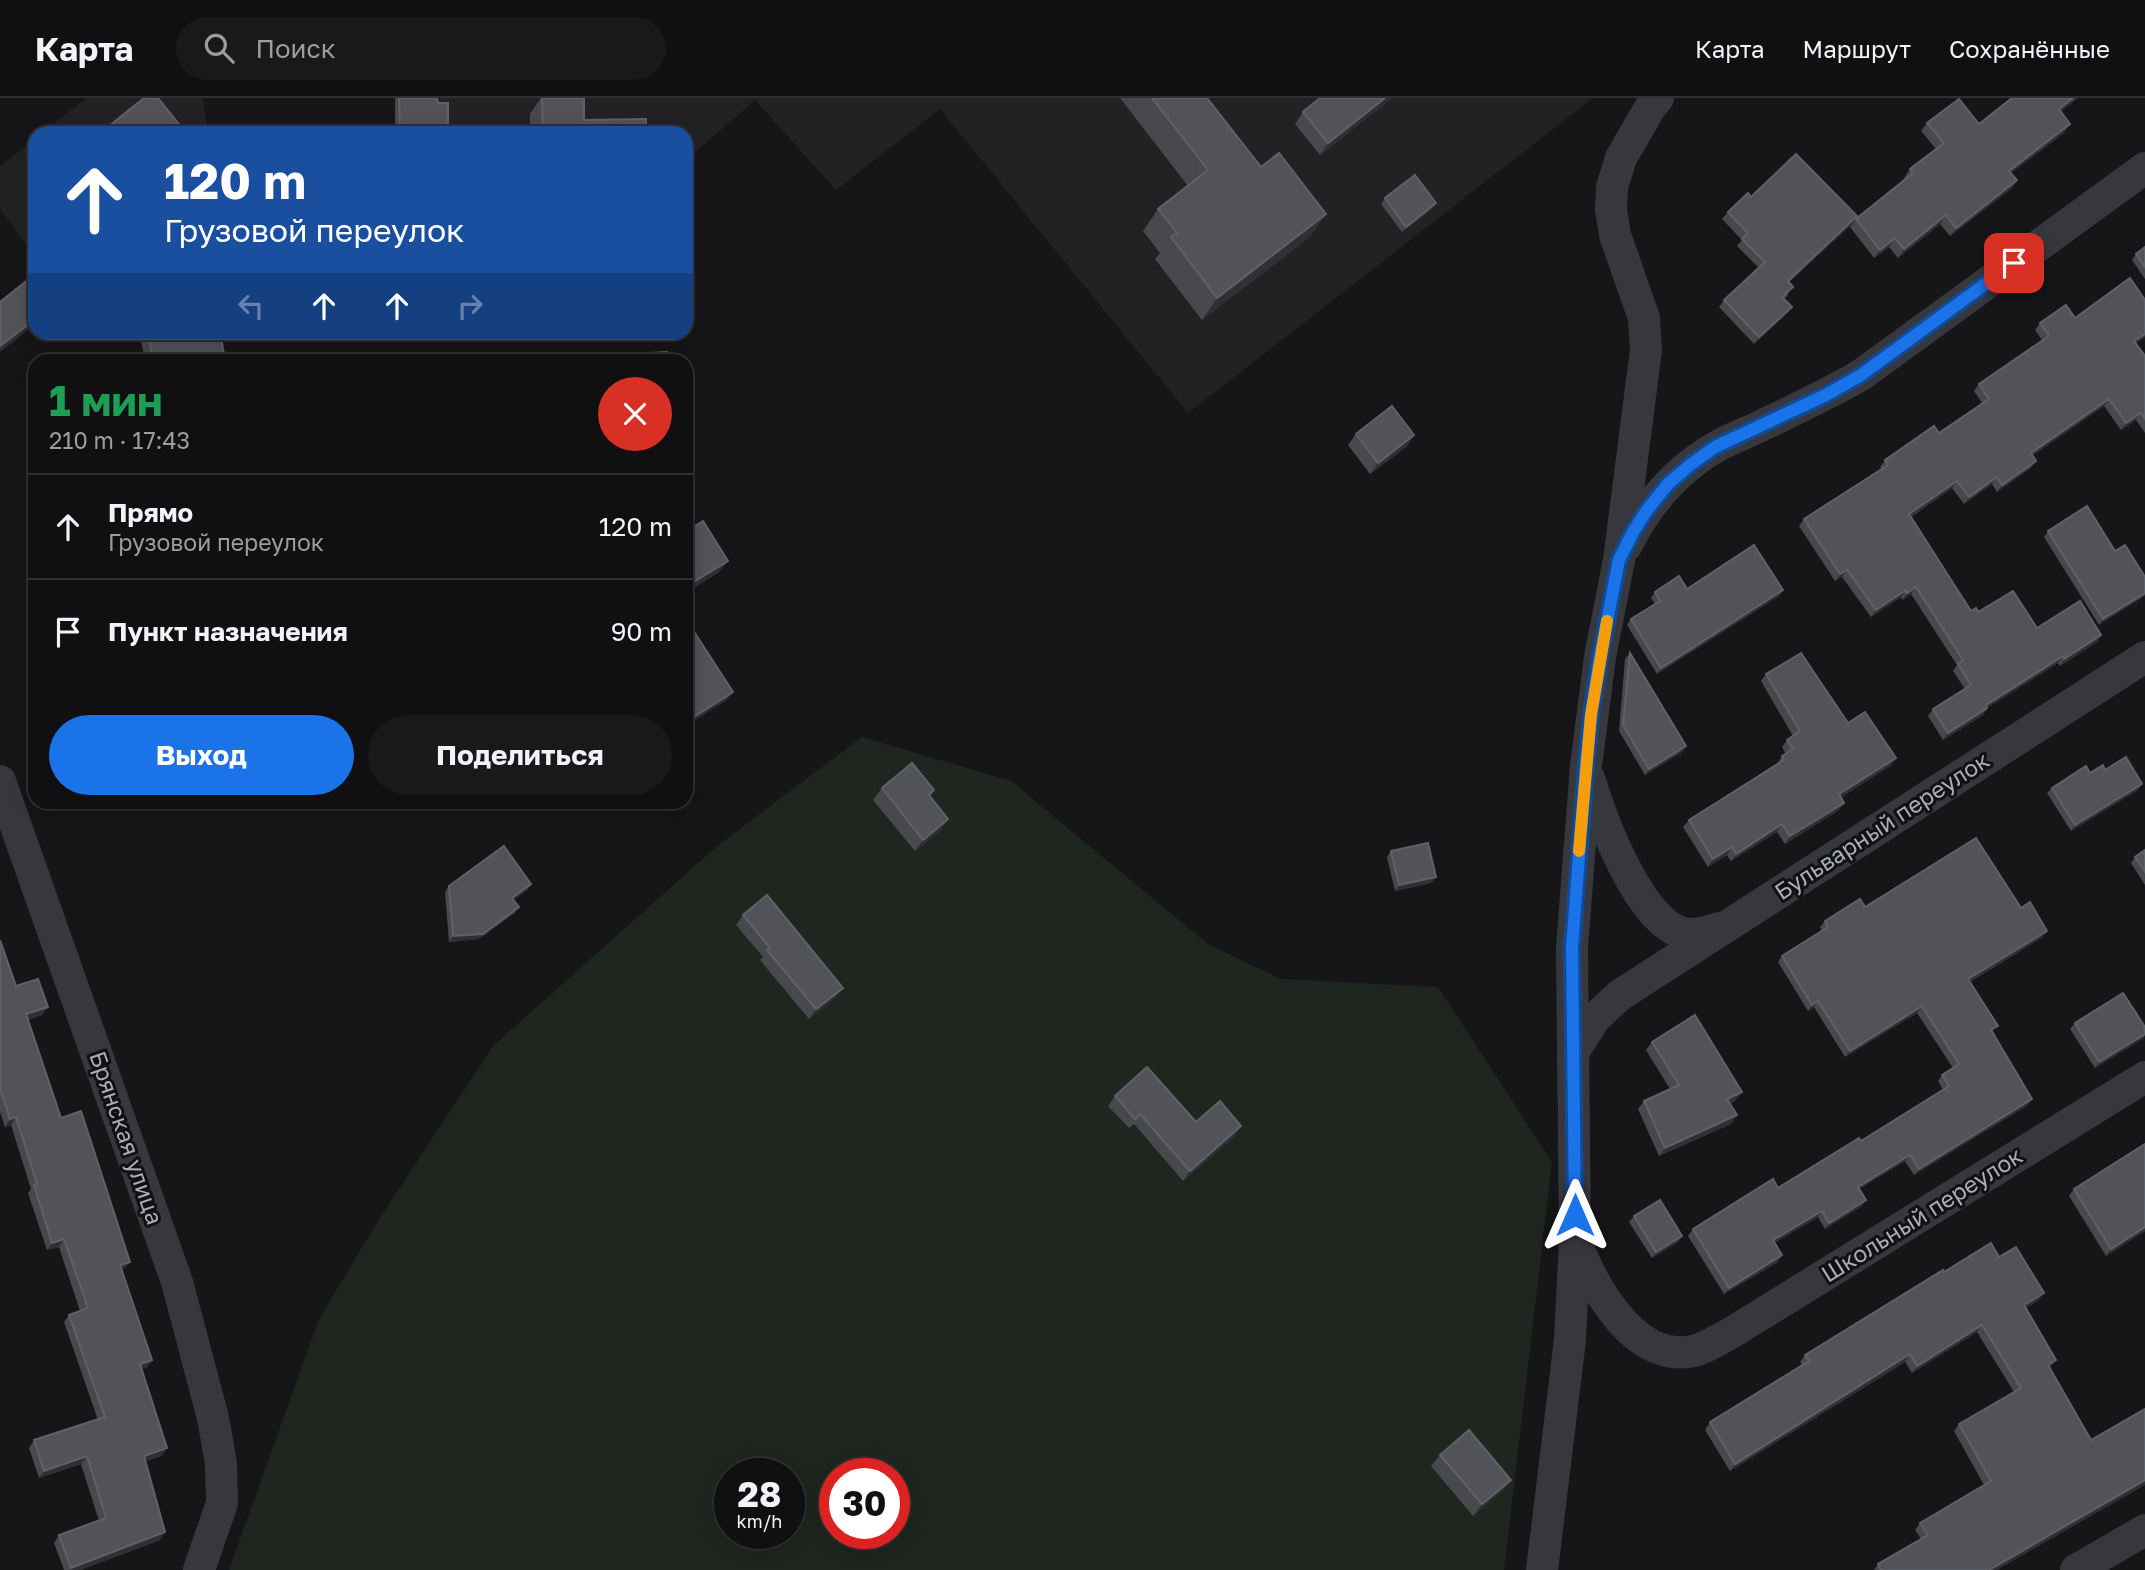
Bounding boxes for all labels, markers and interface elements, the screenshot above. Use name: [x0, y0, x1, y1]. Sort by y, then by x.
search box: [176, 17, 666, 80]
text: Карта: [35, 29, 134, 68]
icon: search: [200, 29, 238, 67]
text: Поиск: [256, 33, 336, 64]
text: Карта: [1695, 34, 1765, 63]
text: Маршрут: [1803, 34, 1911, 63]
text: Сохранённые: [1949, 34, 2110, 63]
text: 120 m: [164, 151, 306, 210]
icon: ahead: [49, 154, 140, 245]
text: Грузовой переулок: [164, 211, 464, 249]
pin: [1984, 233, 2044, 293]
icon: arrive: [1995, 244, 2033, 282]
icon: left: [232, 287, 270, 325]
icon: ahead: [305, 287, 343, 325]
icon: ahead: [378, 287, 416, 325]
icon: right: [451, 287, 489, 325]
text: 1 мин: [49, 375, 163, 425]
button: close: [598, 377, 672, 451]
text: 210 m · 17:43: [49, 426, 190, 454]
text: Прямо: [108, 497, 193, 528]
icon: ahead: [49, 508, 87, 546]
text: 120 m: [599, 511, 672, 542]
text: Грузовой переулок: [108, 528, 324, 556]
icon: arrive: [49, 613, 87, 651]
text: Пункт назначения: [108, 616, 348, 647]
text: 90 m: [611, 616, 672, 647]
button: Выход: [49, 715, 354, 795]
button: Поделиться: [368, 715, 672, 795]
street label: Бульварный переулок: [1769, 745, 1994, 905]
street label: Брянская улица: [84, 1047, 170, 1228]
street label: Школьный переулок: [1816, 1141, 2027, 1287]
position arrow: [1538, 1178, 1612, 1252]
speed limit sign: 30: [819, 1458, 910, 1549]
text: 28: [738, 1473, 781, 1515]
text: km/h: [737, 1510, 782, 1532]

